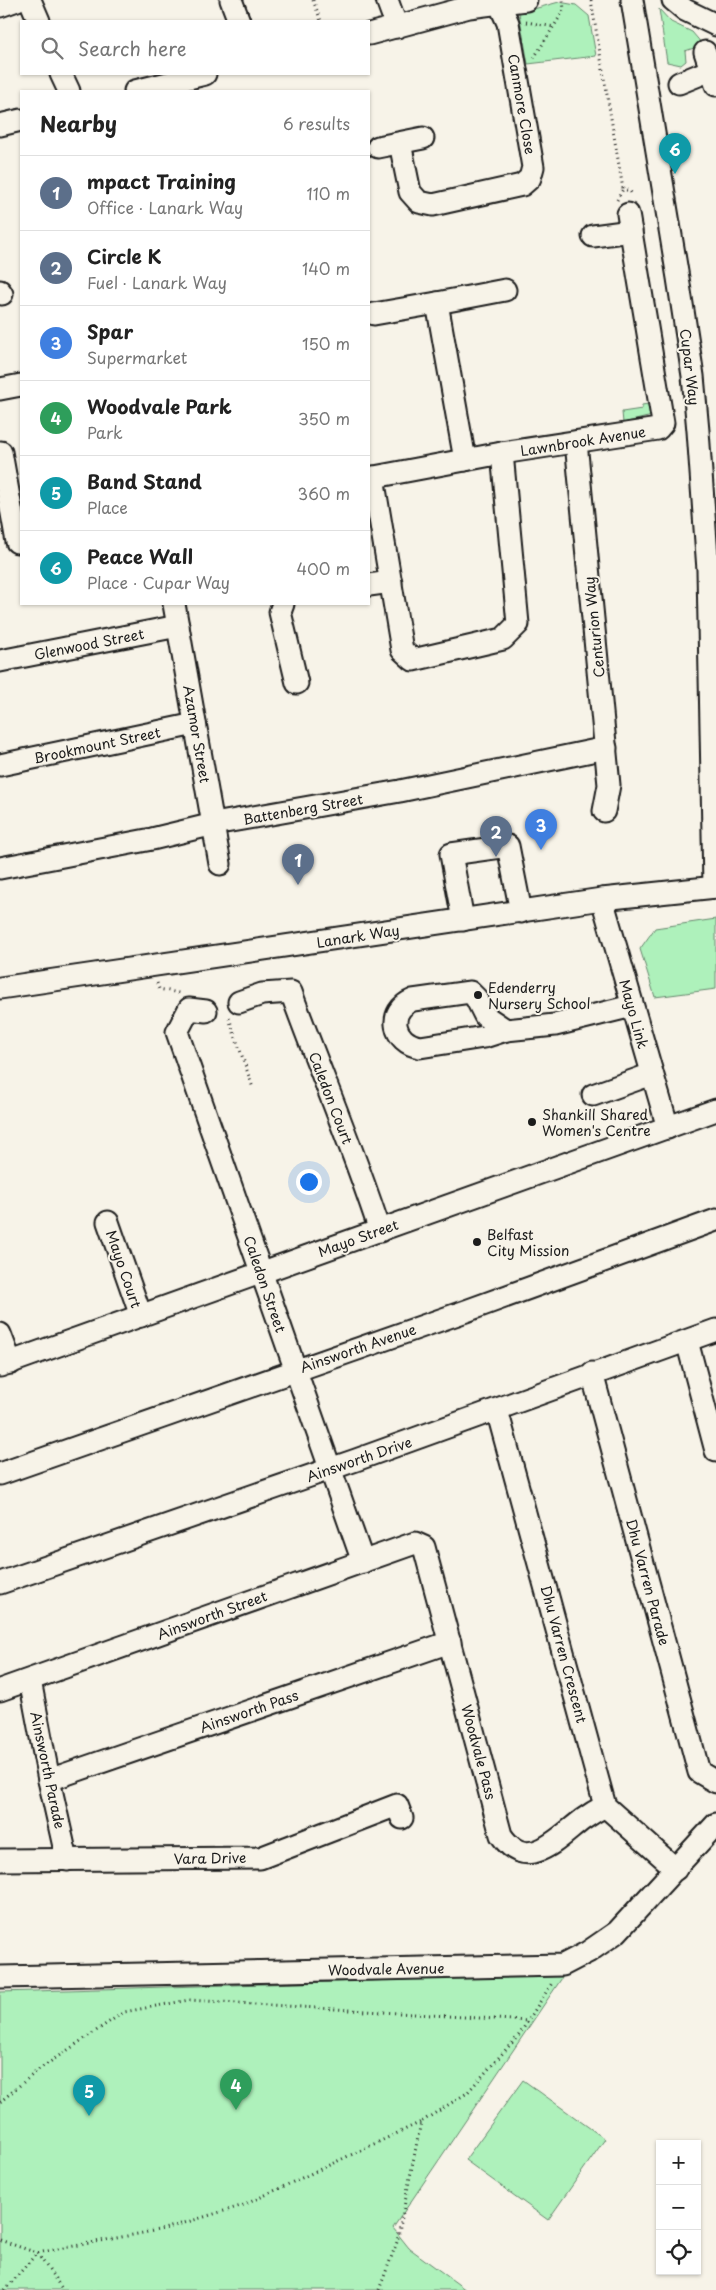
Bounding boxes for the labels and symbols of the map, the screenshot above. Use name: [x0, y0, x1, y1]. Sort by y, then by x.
street label: Canmore Close: [503, 52, 541, 156]
pin: 6: [659, 133, 691, 174]
street label: Cupar Way: [675, 328, 705, 406]
street label: Lawnbrook Avenue: [519, 421, 648, 461]
street label: Centurion Way: [578, 575, 610, 679]
street label: Glenwood Street: [32, 623, 146, 665]
street label: Azamor Street: [178, 683, 216, 785]
street label: Brookmount Street: [32, 721, 163, 769]
street label: Battenberg Street: [242, 788, 365, 830]
pin: 3: [525, 809, 557, 850]
pin: 2: [480, 816, 512, 857]
pin: 1: [282, 844, 314, 885]
street label: Lanark Way: [315, 919, 401, 953]
place label: Edenderry Nursery School: [488, 977, 591, 1014]
street label: Mayo Link: [614, 977, 654, 1052]
marker: Edenderry Nursery School: [472, 989, 484, 1001]
street label: Caledon Court: [304, 1049, 358, 1147]
place label: Shankill Shared Women's Centre: [542, 1104, 651, 1141]
marker: Shankill Shared Women's Centre: [526, 1116, 538, 1128]
your location: [296, 1169, 322, 1195]
street label: Mayo Street: [315, 1214, 402, 1262]
place label: Belfast City Mission: [487, 1224, 569, 1261]
street label: Mayo Court: [101, 1227, 147, 1311]
street label: Caledon Street: [239, 1233, 291, 1335]
marker: Belfast City Mission: [471, 1236, 483, 1248]
street label: Ainsworth Avenue: [297, 1318, 419, 1378]
street label: Ainsworth Drive: [303, 1431, 415, 1487]
street label: Dhu Varren Parade: [621, 1516, 675, 1648]
street label: Dhu Varren Crescent: [535, 1583, 593, 1726]
street label: Ainsworth Street: [154, 1585, 270, 1645]
street label: Ainsworth Pass: [197, 1684, 302, 1738]
street label: Woodvale Pass: [456, 1702, 502, 1802]
street label: Ainsworth Parade: [25, 1709, 71, 1831]
street label: Vara Drive: [174, 1847, 246, 1869]
street label: Woodvale Avenue: [328, 1957, 444, 1981]
pin: 4: [220, 2069, 252, 2110]
pin: 5: [73, 2075, 105, 2116]

